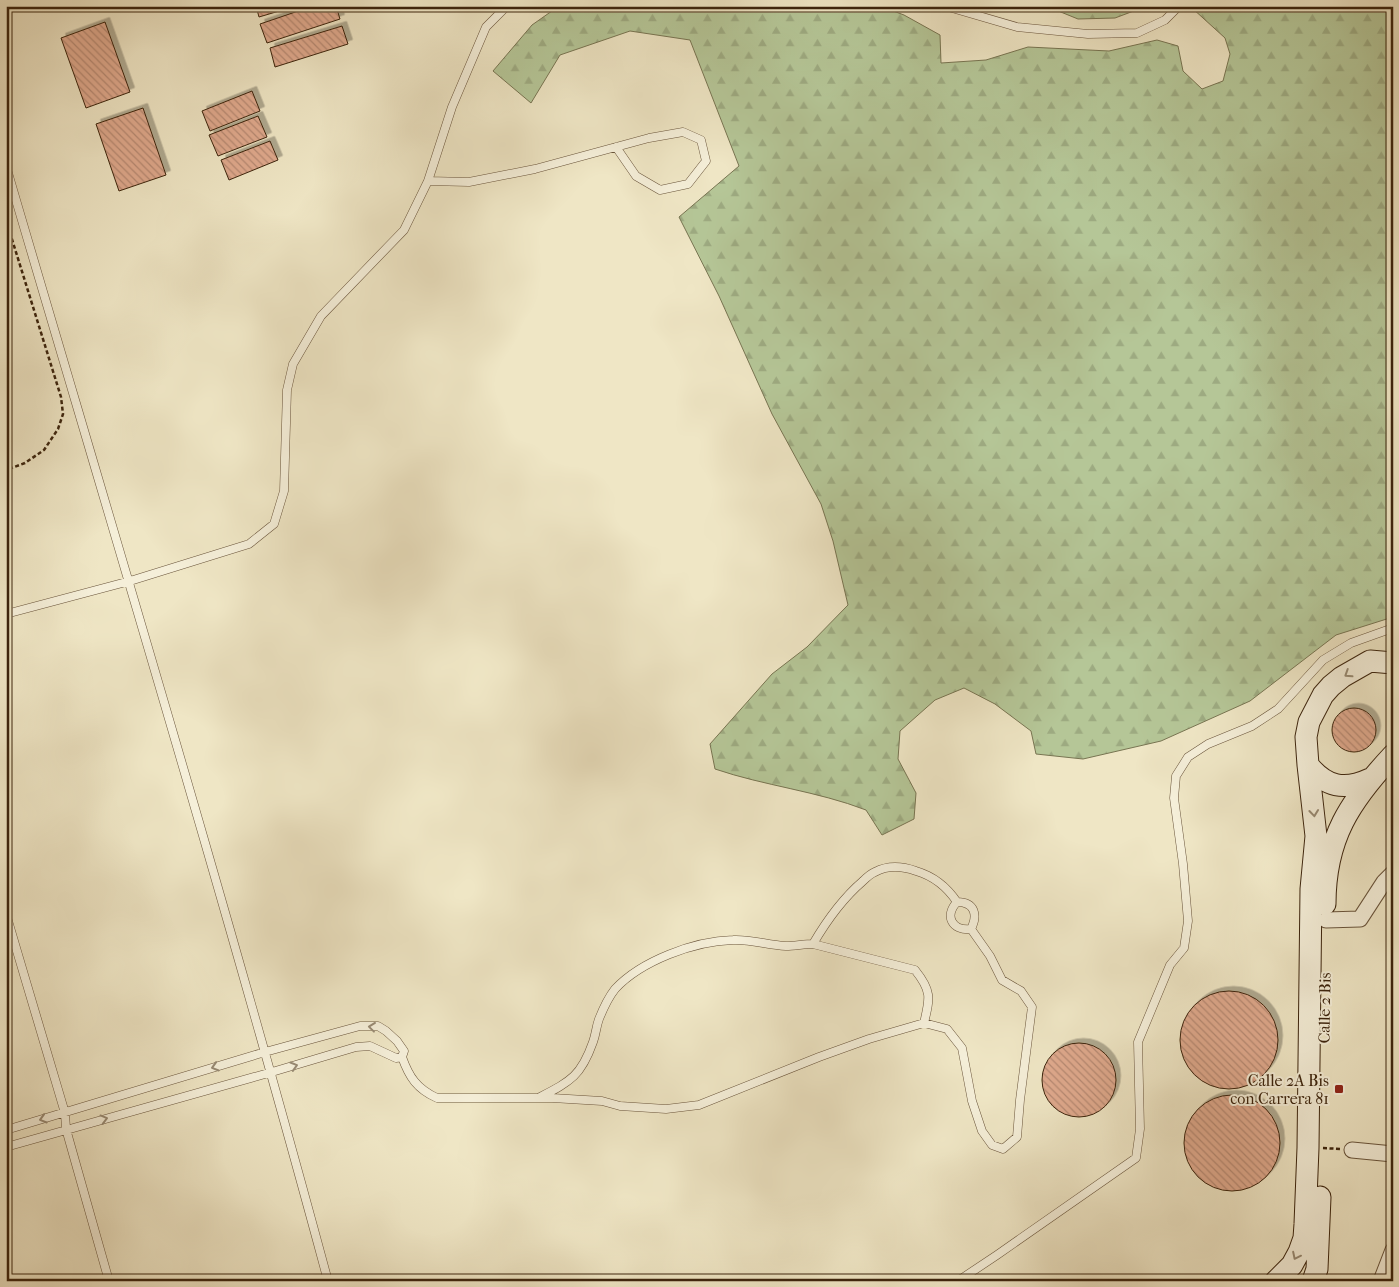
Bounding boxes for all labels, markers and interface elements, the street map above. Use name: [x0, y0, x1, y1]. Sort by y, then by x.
one-way arrow: [1344, 667, 1353, 677]
one-way arrow: [1308, 809, 1319, 817]
street label: Calle 2 Bis: [1314, 972, 1335, 1044]
one-way arrow: [367, 1022, 375, 1033]
one-way arrow: [289, 1061, 297, 1071]
one-way arrow: [212, 1062, 220, 1072]
place label: Calle 2A Bis con Carrera 81: [1230, 1071, 1329, 1108]
marker: Calle 2A Bis con Carrera 81: [1333, 1083, 1345, 1095]
one-way arrow: [39, 1114, 48, 1124]
one-way arrow: [99, 1114, 107, 1124]
one-way arrow: [1293, 1250, 1303, 1259]

